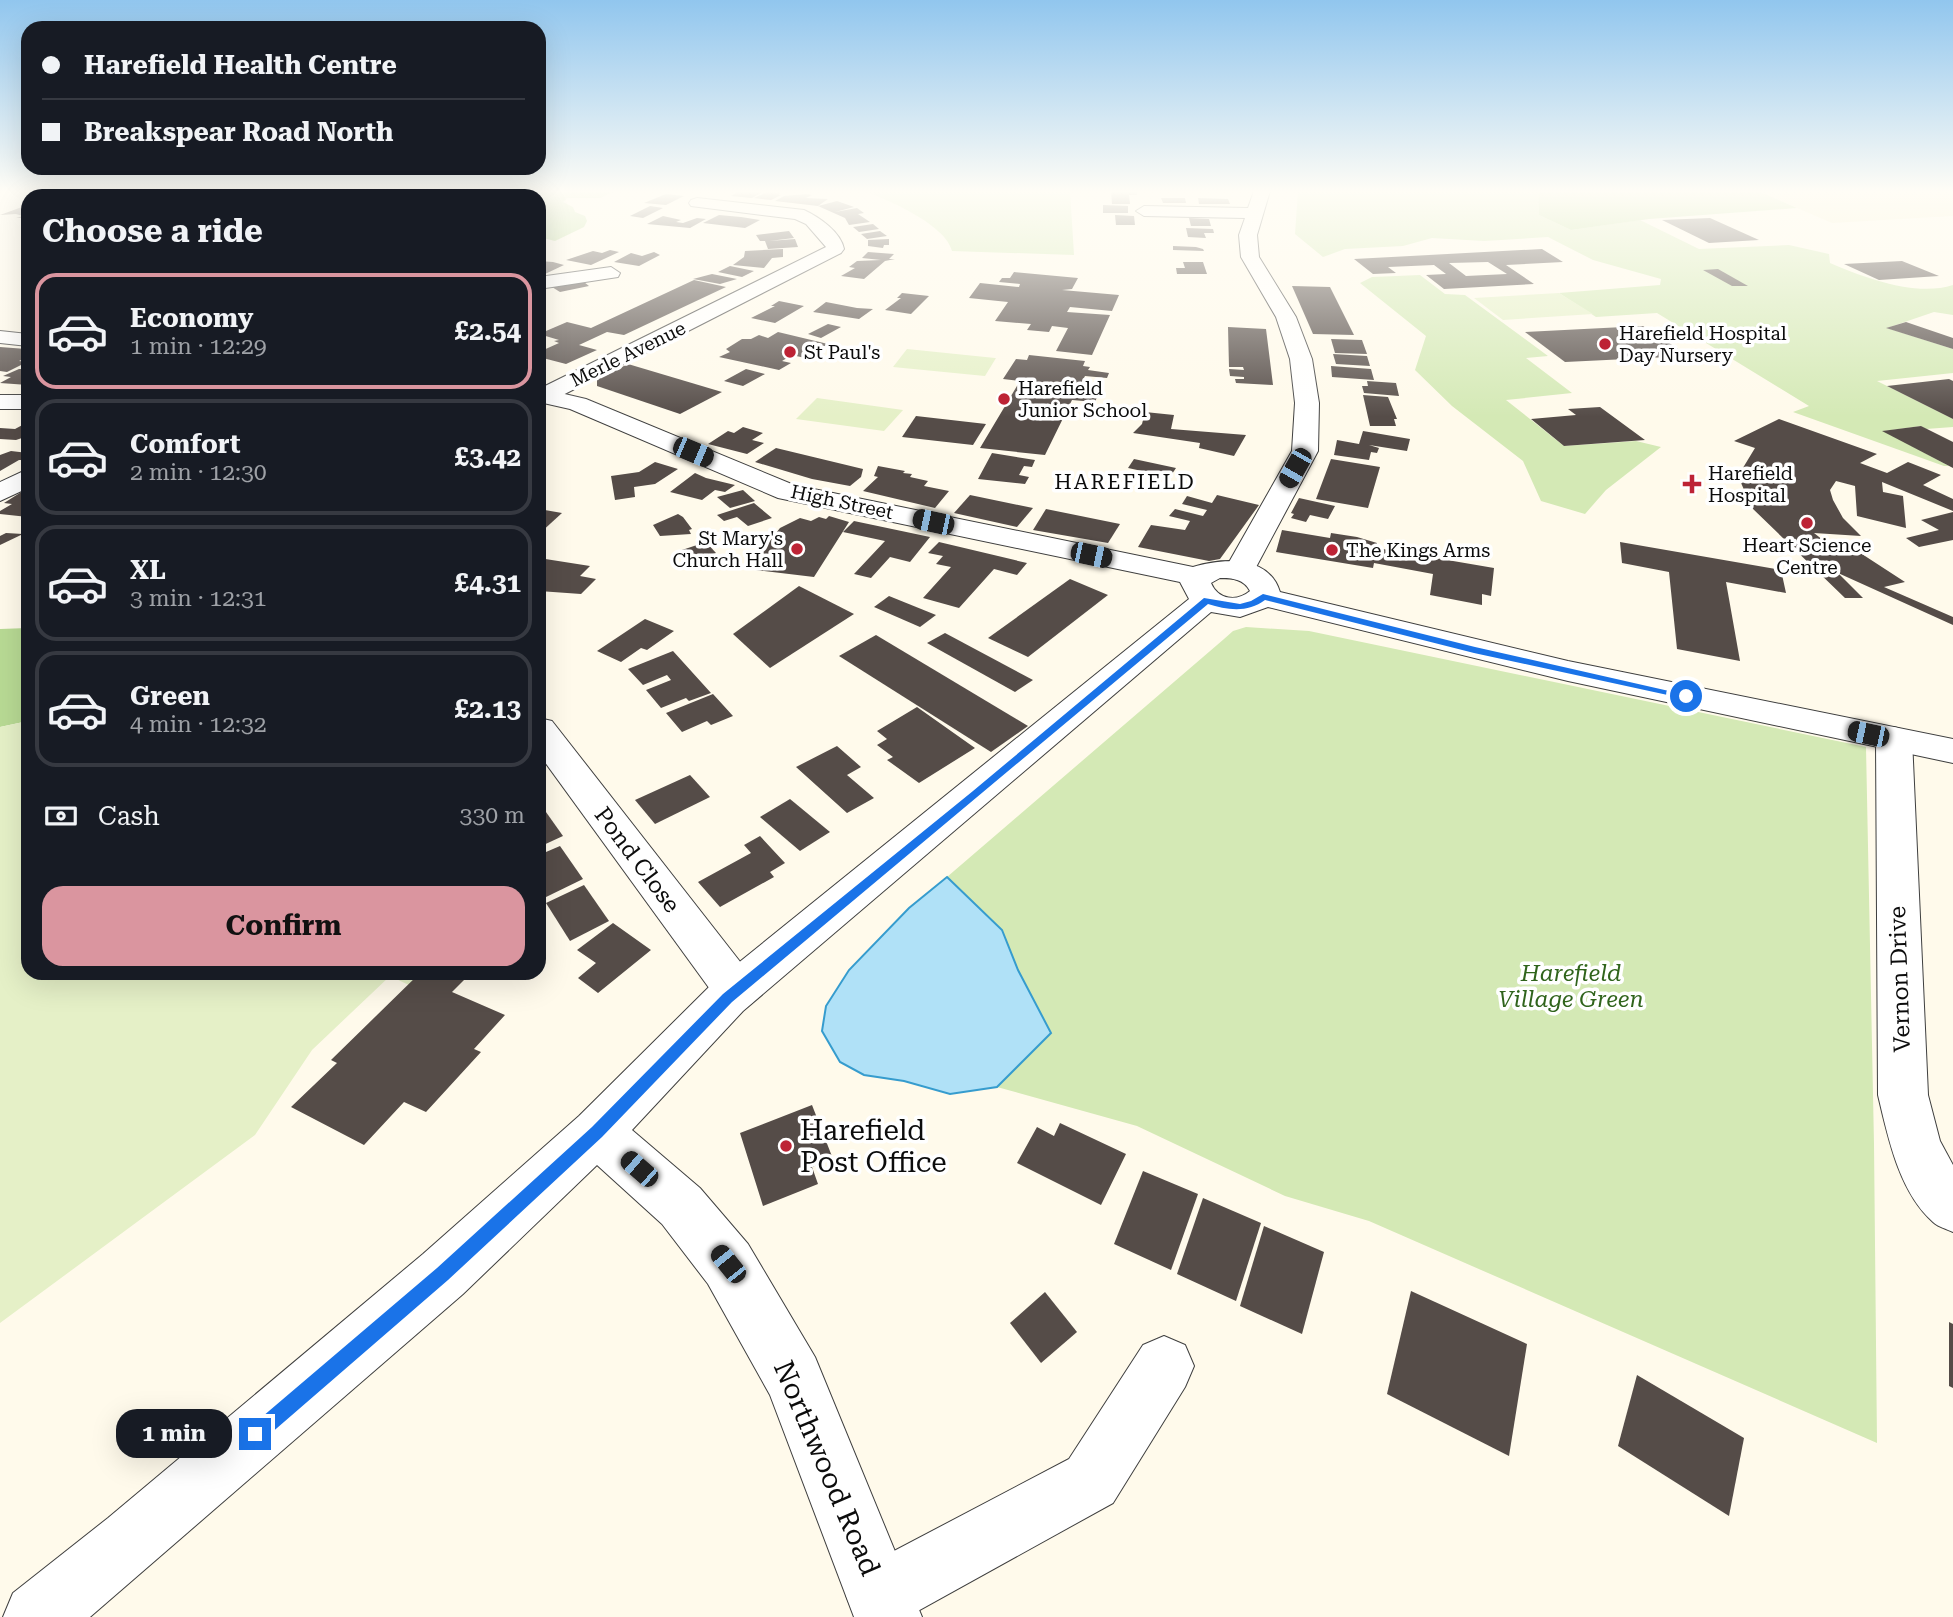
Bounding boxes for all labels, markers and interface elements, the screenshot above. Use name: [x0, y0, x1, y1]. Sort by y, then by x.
text: Harefield Health Centre: [84, 50, 397, 80]
text: Breakspear Road North: [84, 117, 393, 147]
text: Choose a ride: [42, 212, 263, 250]
icon: car: [46, 300, 109, 363]
text: Economy: [130, 303, 253, 333]
text: £2.54: [455, 316, 521, 346]
street label: Merle Avenue: [567, 316, 689, 392]
place label: Harefield Hospital Day Nursery: [1619, 322, 1787, 367]
text: 1 min · 12:29: [130, 333, 267, 360]
marker: Harefield Hospital Day Nursery: [1597, 336, 1613, 352]
place label: St Paul's: [804, 341, 880, 364]
marker: St Paul's: [782, 344, 798, 360]
place label: Harefield Junior School: [1018, 377, 1147, 422]
marker: Harefield Junior School: [996, 391, 1012, 407]
icon: car: [46, 426, 109, 489]
text: Comfort: [130, 429, 240, 459]
car: [670, 434, 717, 470]
text: £3.42: [455, 442, 521, 472]
car: [1276, 445, 1315, 491]
text: 2 min · 12:30: [130, 459, 267, 486]
place label: Harefield Hospital: [1708, 462, 1793, 507]
district label: HAREFIELD: [1054, 470, 1196, 494]
marker: Harefield Hospital: [1682, 474, 1702, 494]
street label: High Street: [789, 480, 895, 524]
car: [911, 507, 956, 537]
marker: Heart Science Centre: [1799, 515, 1815, 531]
place label: St Mary's Church Hall: [672, 527, 783, 572]
place label: Heart Science Centre: [1743, 534, 1871, 579]
place label: The Kings Arms: [1346, 539, 1490, 562]
car: [1069, 540, 1114, 570]
marker: St Mary's Church Hall: [789, 541, 805, 557]
marker: The Kings Arms: [1324, 542, 1340, 558]
icon: car: [46, 552, 109, 615]
text: XL: [130, 555, 166, 585]
text: £4.31: [455, 568, 521, 598]
text: 3 min · 12:31: [130, 585, 267, 612]
icon: car: [46, 678, 109, 741]
route start: [1670, 680, 1702, 712]
text: Green: [130, 681, 210, 711]
text: £2.13: [455, 694, 521, 724]
text: 4 min · 12:32: [130, 711, 267, 738]
car: [1846, 719, 1891, 749]
icon: cash: [42, 797, 80, 835]
text: Cash: [98, 801, 160, 831]
text: 330 m: [460, 802, 525, 829]
street label: Pond Close: [589, 802, 685, 918]
button: Confirm: [42, 886, 525, 966]
street label: Vernon Drive: [1884, 905, 1916, 1053]
park label: Harefield Village Green: [1498, 960, 1644, 1013]
place label: Harefield Post Office: [800, 1114, 947, 1179]
marker: Harefield Post Office: [778, 1138, 794, 1154]
car: [617, 1147, 662, 1191]
car: [707, 1241, 750, 1287]
street label: Northwood Road: [767, 1356, 887, 1580]
callout: 1 min: [115, 1410, 230, 1458]
route end: [239, 1418, 271, 1450]
text: 1 min: [142, 1420, 206, 1447]

